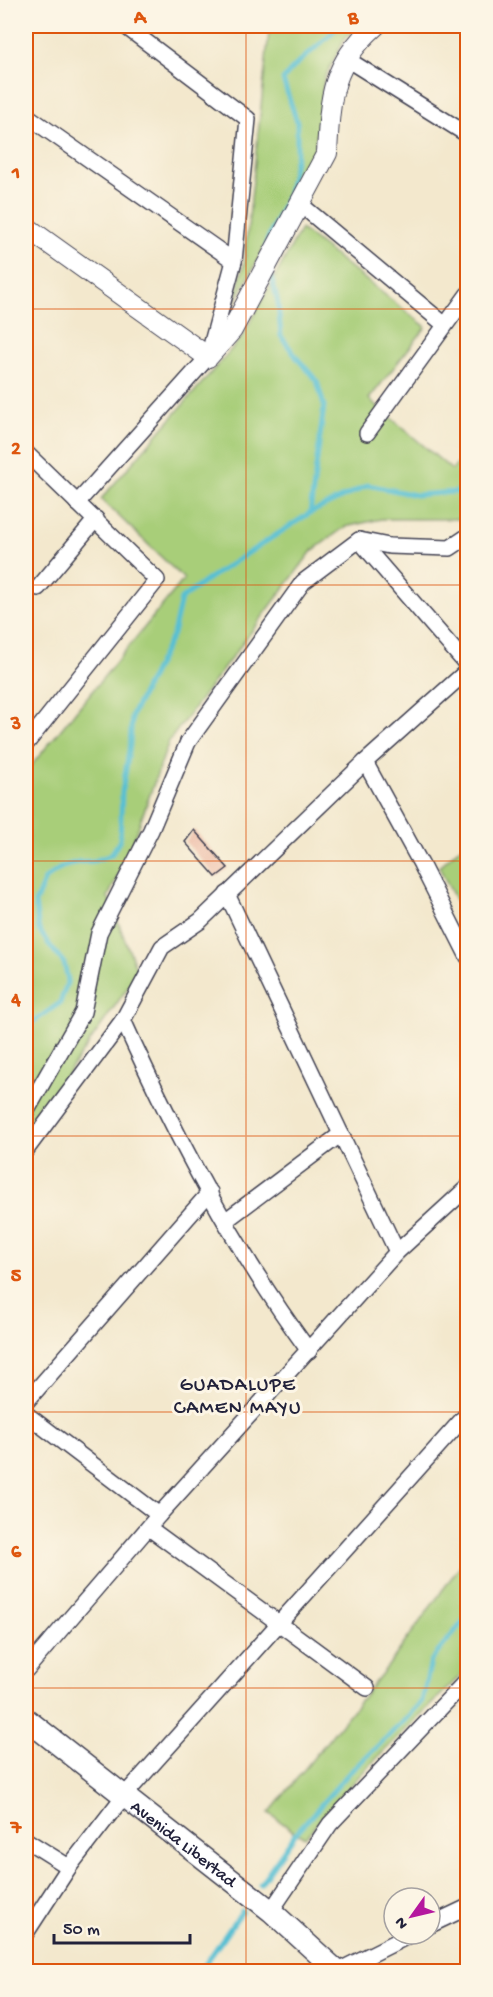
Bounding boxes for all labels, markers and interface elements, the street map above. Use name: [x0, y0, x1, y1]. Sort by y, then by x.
text: A: [133, 8, 148, 31]
text: B: [347, 8, 359, 31]
text: 1: [11, 163, 20, 186]
text: 2: [11, 439, 21, 462]
text: 3: [10, 714, 21, 737]
text: 4: [10, 990, 21, 1013]
text: 5: [11, 1266, 22, 1289]
district label: GUADALUPE CAMEN MAYU: [174, 1375, 302, 1421]
text: 6: [11, 1542, 22, 1565]
street label: Avenida Libertad: [126, 1797, 241, 1894]
text: 7: [10, 1818, 23, 1841]
north arrow: [382, 1886, 442, 1946]
scale bar: [54, 1907, 190, 1945]
text: N: [391, 1912, 413, 1932]
text: 50 m: [63, 1920, 100, 1941]

